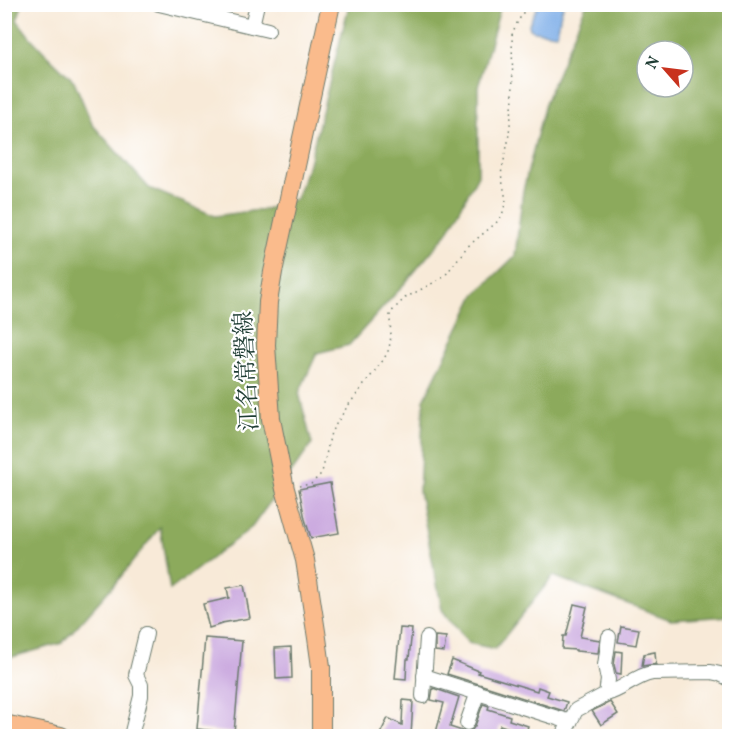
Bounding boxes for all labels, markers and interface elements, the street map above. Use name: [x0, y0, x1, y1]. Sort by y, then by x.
north arrow: [635, 39, 695, 99]
text: N: [641, 52, 666, 73]
street label: 江名常磐線: [228, 310, 268, 432]

